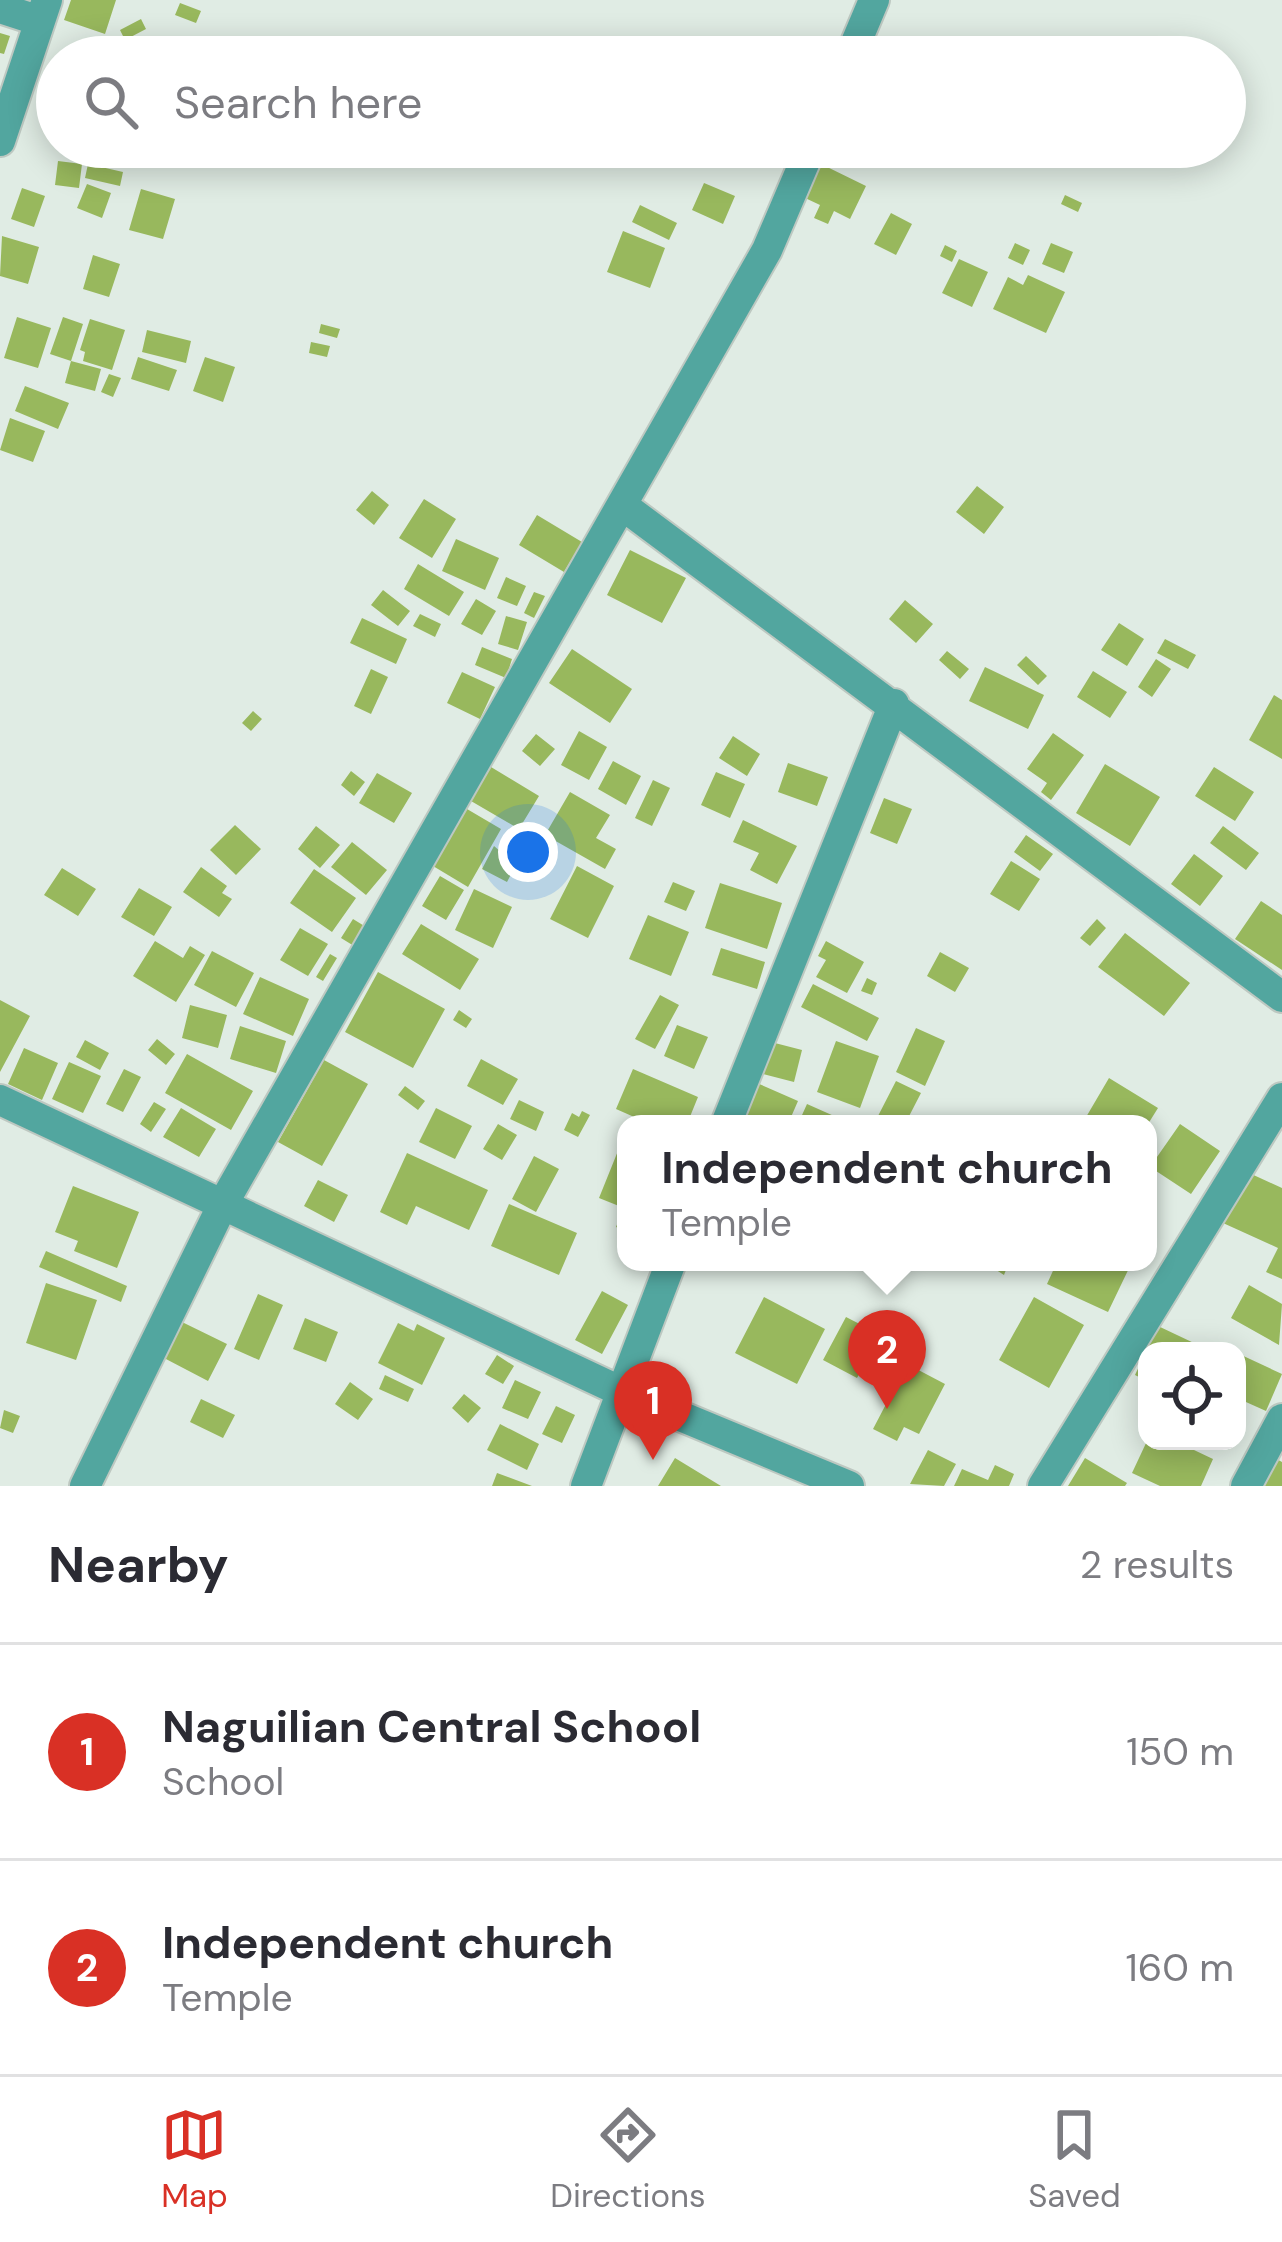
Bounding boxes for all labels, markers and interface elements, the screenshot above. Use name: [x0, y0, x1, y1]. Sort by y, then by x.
search box: [36, 36, 1246, 168]
icon: search: [78, 69, 144, 135]
text: Search here: [174, 73, 422, 132]
your location: [498, 822, 558, 882]
popup: [617, 1115, 1157, 1271]
text: Independent church: [661, 1138, 1113, 1197]
text: Temple: [661, 1197, 792, 1248]
pin: 2: [848, 1310, 926, 1409]
map controls: [1138, 1342, 1246, 1450]
button: locate: [1138, 1342, 1246, 1450]
pin: 1: [614, 1361, 692, 1460]
text: Nearby: [48, 1531, 229, 1598]
text: 2 results: [1080, 1539, 1234, 1590]
text: Naguilian Central School: [162, 1697, 701, 1756]
text: 1: [80, 1726, 94, 1777]
text: 150 m: [1126, 1726, 1234, 1777]
text: School: [162, 1756, 284, 1807]
text: Independent church: [162, 1913, 613, 1972]
text: 2: [76, 1942, 98, 1993]
text: 160 m: [1126, 1942, 1234, 1993]
text: Temple: [162, 1972, 293, 2023]
tab: Map: [161, 2102, 228, 2217]
tab: Directions: [550, 2102, 706, 2217]
tab: Saved: [1028, 2102, 1121, 2217]

